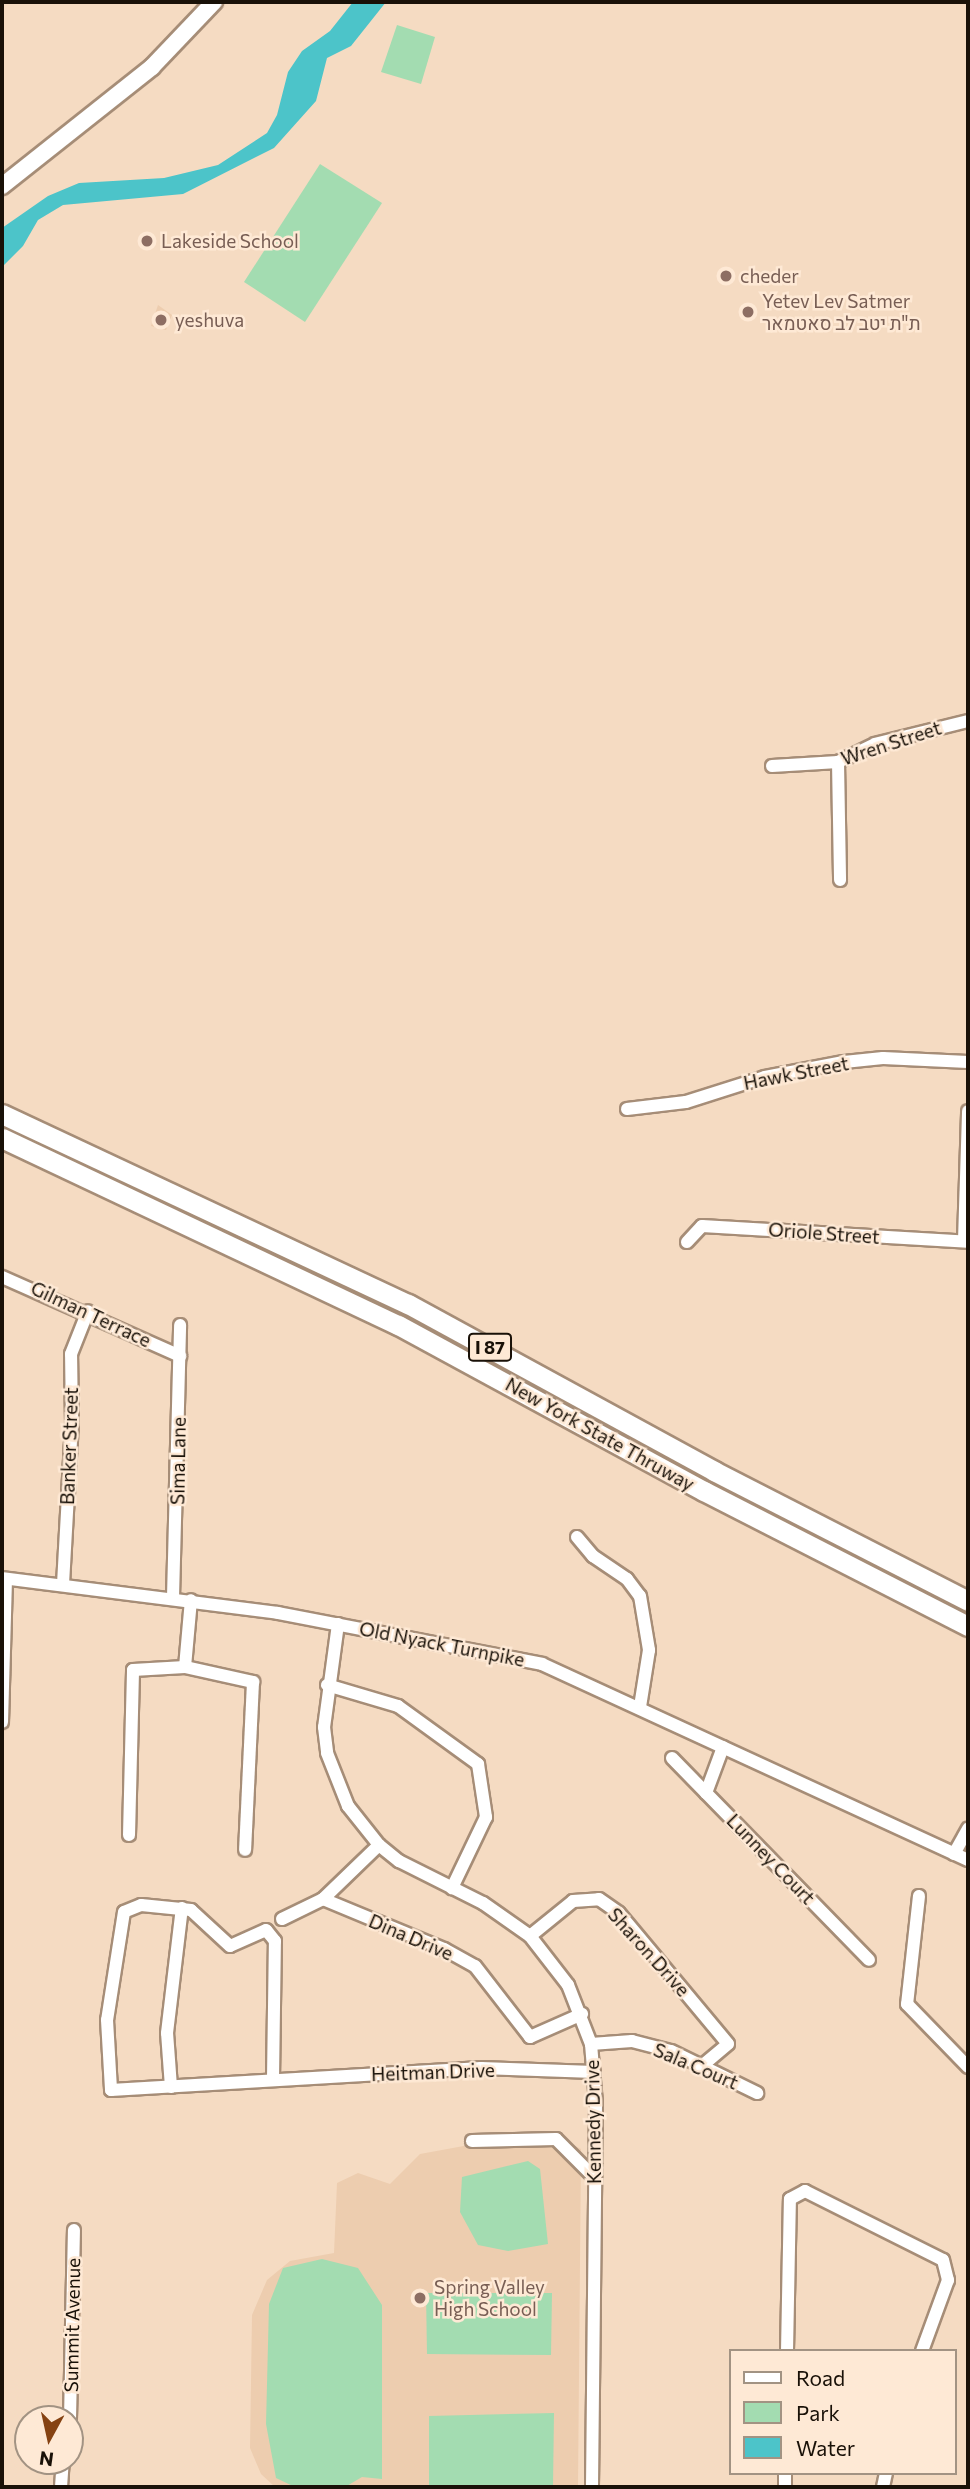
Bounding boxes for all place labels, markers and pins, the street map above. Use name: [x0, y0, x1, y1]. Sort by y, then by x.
place label: Lakeside School: [161, 230, 299, 252]
marker: Lakeside School: [139, 233, 155, 249]
place label: cheder: [740, 265, 799, 287]
marker: cheder: [718, 268, 734, 284]
place label: Yetev Lev Satmer ת"ת יטב לב סאטמאר: [762, 290, 921, 334]
marker: Yetev Lev Satmer ת"ת יטב לב סאטמאר: [740, 304, 756, 320]
place label: yeshuva: [175, 309, 244, 331]
marker: yeshuva: [153, 312, 169, 328]
place label: Spring Valley High School: [434, 2276, 545, 2320]
marker: Spring Valley High School: [412, 2290, 428, 2306]

